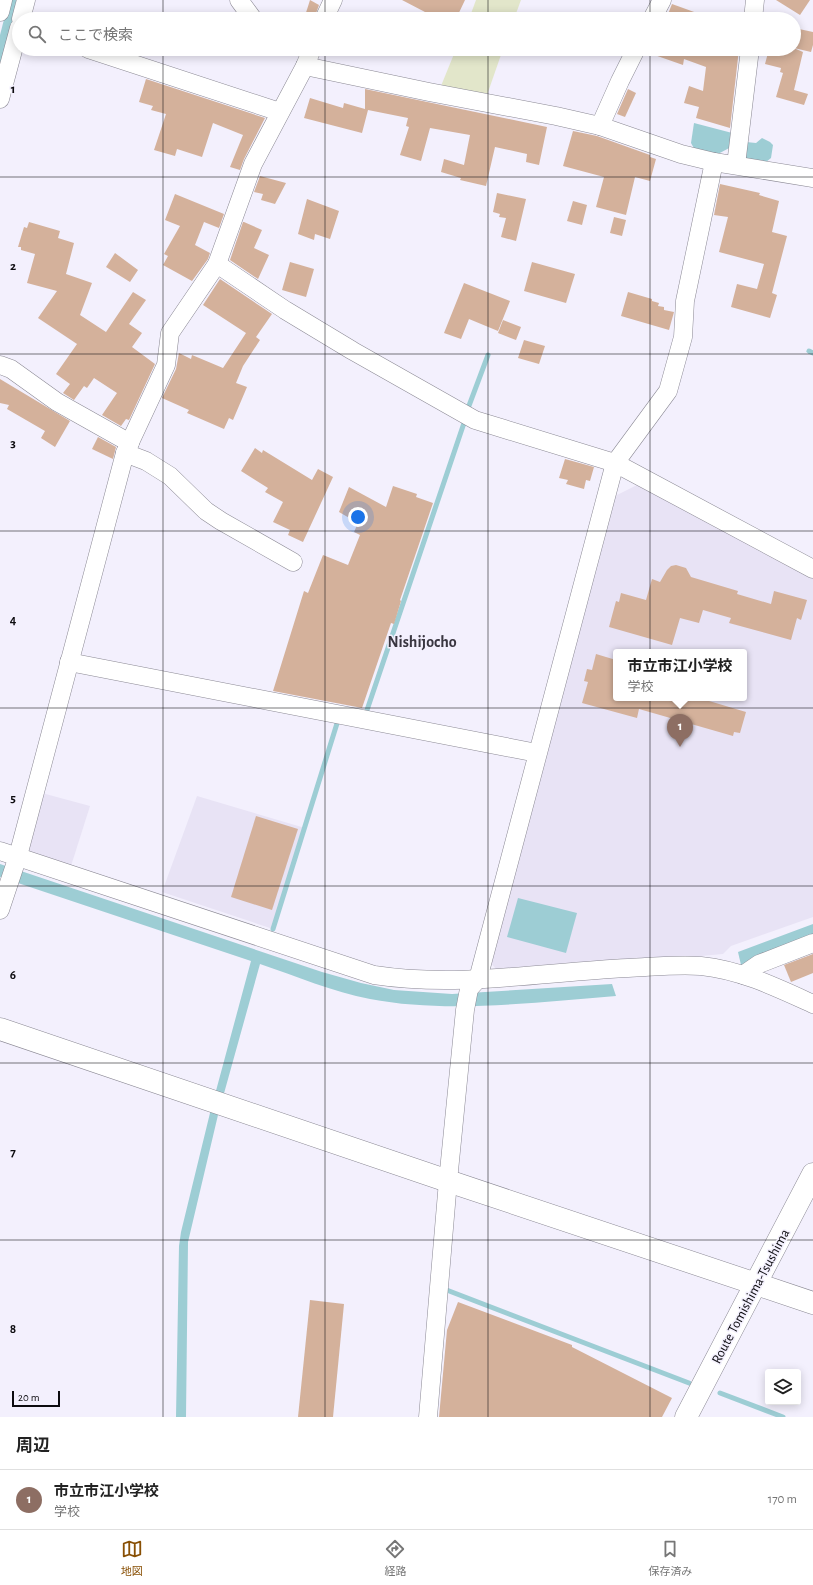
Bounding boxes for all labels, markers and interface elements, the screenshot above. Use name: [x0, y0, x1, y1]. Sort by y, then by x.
search box: [12, 12, 801, 56]
icon: search: [26, 23, 48, 45]
text: ここで検索: [58, 28, 133, 43]
text: 1: [11, 83, 15, 96]
text: 2: [10, 260, 16, 273]
text: 3: [10, 437, 16, 450]
your location: [348, 507, 368, 527]
text: 4: [10, 614, 17, 627]
district label: Nishijocho: [387, 634, 457, 651]
popup: [613, 649, 747, 701]
text: 市立市江小学校: [627, 659, 733, 674]
text: 学校: [627, 681, 654, 694]
pin: 1: [667, 714, 693, 747]
text: 5: [10, 792, 16, 805]
text: 6: [10, 969, 16, 982]
text: 7: [10, 1146, 16, 1159]
street label: Route Tomishima-Tsushima: [709, 1226, 793, 1366]
text: 8: [10, 1323, 16, 1336]
map controls: [765, 1369, 801, 1405]
button: layers: [765, 1369, 801, 1405]
scale bar: [12, 1389, 60, 1408]
text: 20 m: [18, 1392, 39, 1403]
text: 周辺: [16, 1437, 50, 1454]
text: 市立市江小学校: [54, 1484, 159, 1499]
text: 1: [27, 1493, 31, 1506]
text: 170 m: [768, 1493, 797, 1506]
text: 学校: [54, 1506, 80, 1519]
tab: 地図: [121, 1538, 143, 1578]
tab: 経路: [384, 1538, 406, 1578]
tab: 保存済み: [648, 1538, 692, 1578]

